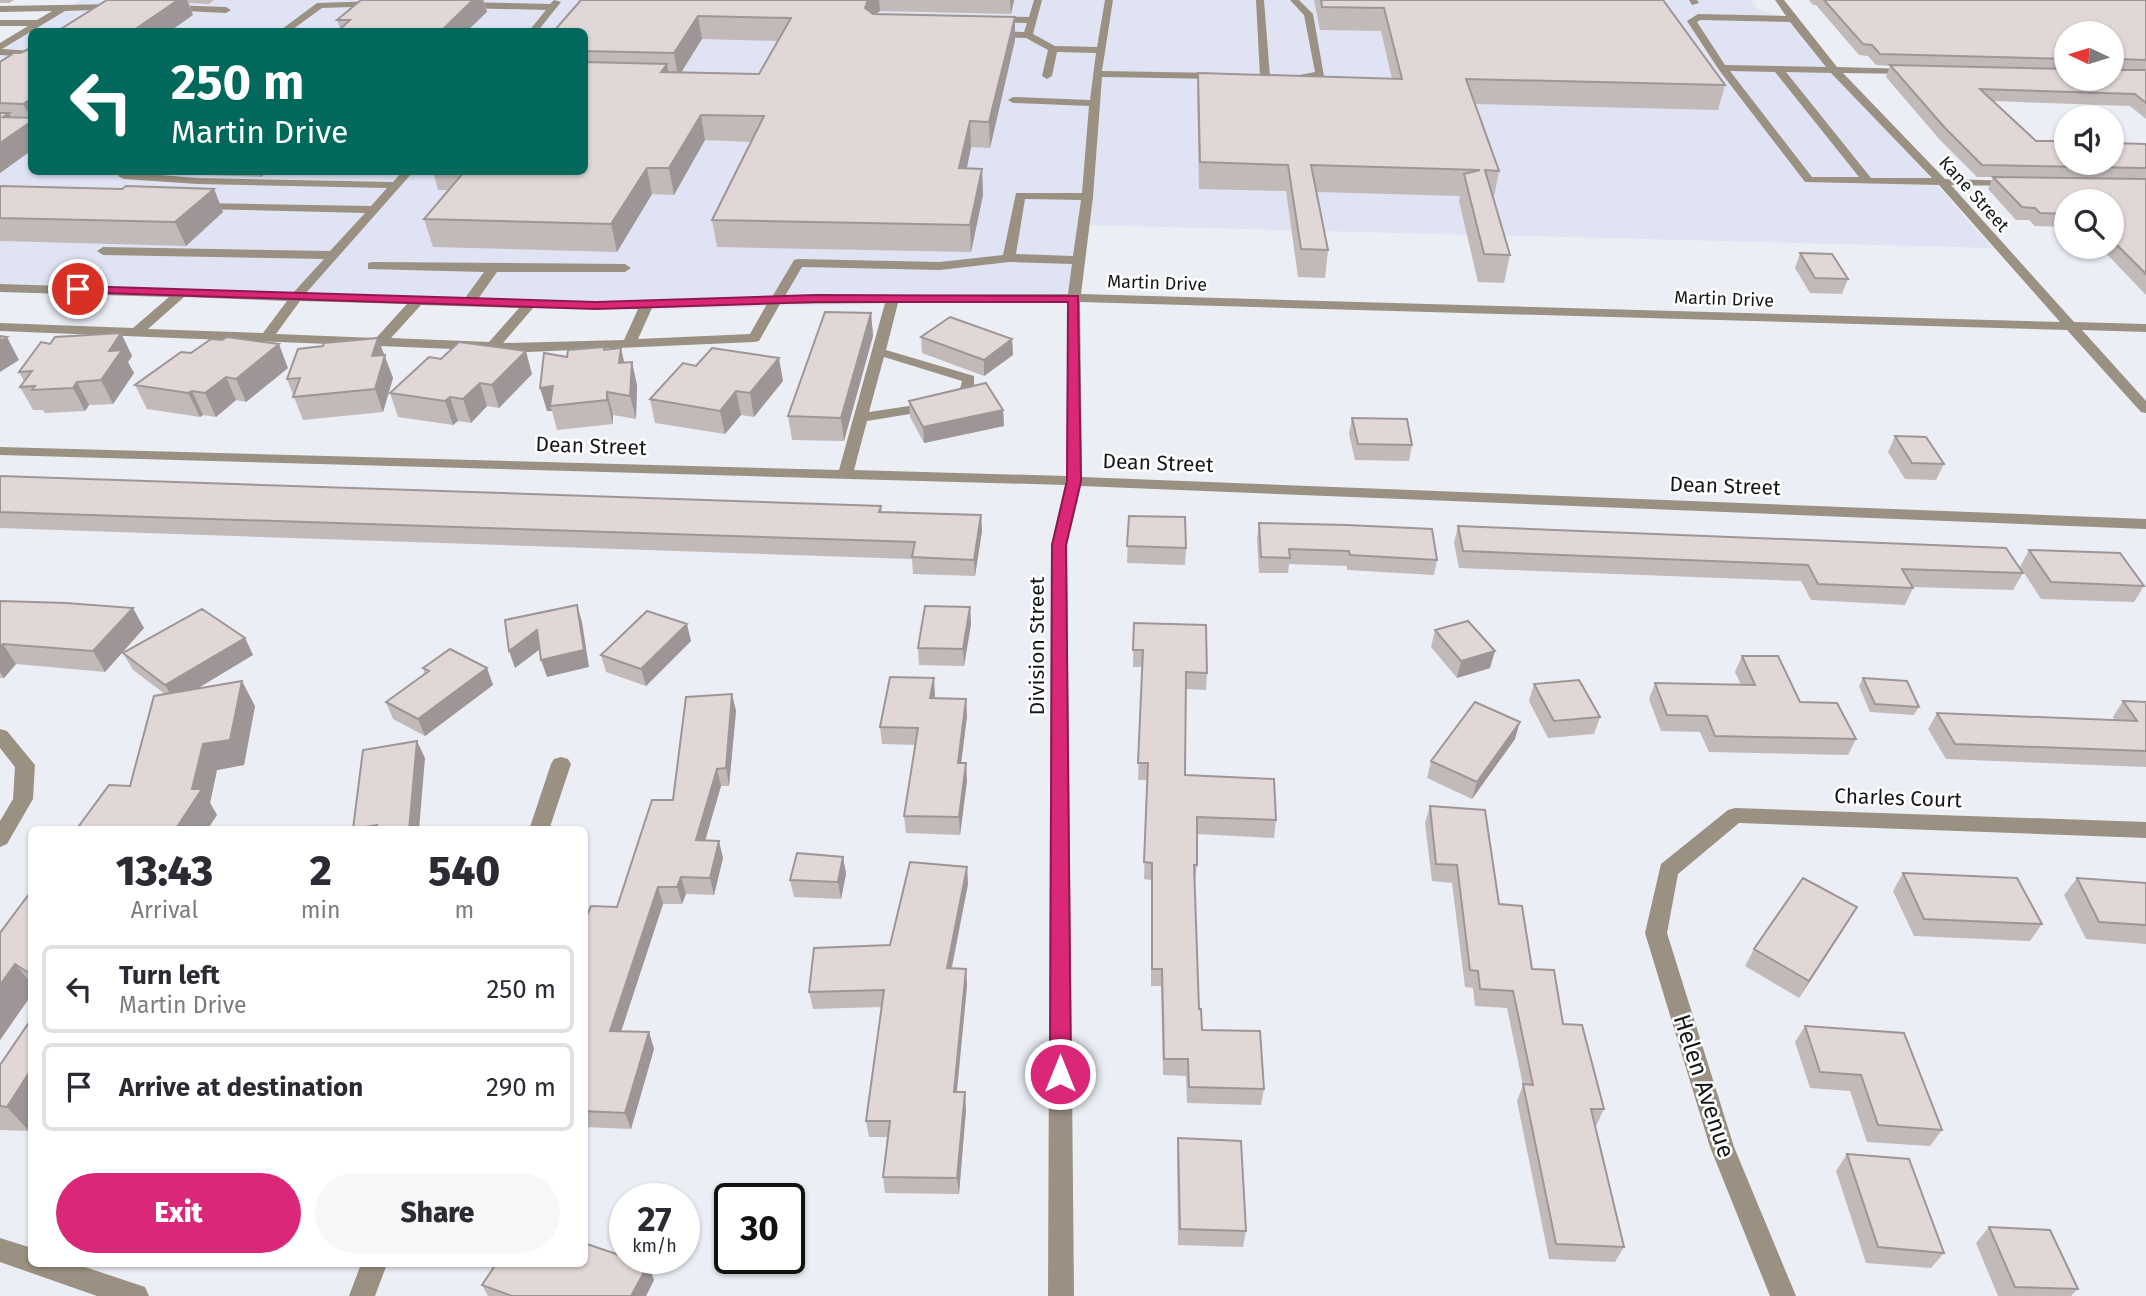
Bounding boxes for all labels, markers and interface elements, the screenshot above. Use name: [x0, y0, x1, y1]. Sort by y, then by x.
north arrow: [2054, 21, 2124, 91]
map controls: [2054, 21, 2124, 259]
text: 250 m: [171, 53, 304, 112]
icon: left: [56, 56, 147, 147]
button: sound: [2054, 105, 2124, 175]
text: Martin Drive: [171, 113, 349, 151]
street label: Kane Street: [1934, 152, 2014, 237]
button: search: [2054, 189, 2124, 259]
pin: [48, 259, 108, 319]
icon: arrive: [59, 270, 97, 308]
street label: Martin Drive: [1107, 270, 1207, 296]
street label: Martin Drive: [1674, 286, 1774, 312]
street label: Dean Street: [535, 431, 647, 461]
street label: Dean Street: [1102, 448, 1214, 478]
street label: Dean Street: [1669, 471, 1781, 501]
street label: Division Street: [1024, 576, 1050, 715]
street label: Charles Court: [1834, 783, 1963, 813]
text: 13:43: [116, 846, 213, 896]
text: 2: [310, 846, 332, 896]
text: 540: [428, 846, 500, 896]
text: Arrival: [131, 896, 198, 924]
text: min: [301, 896, 341, 924]
text: m: [454, 896, 474, 924]
text: Turn left: [119, 960, 220, 991]
icon: left: [60, 970, 98, 1008]
text: 250 m: [486, 974, 556, 1005]
text: Martin Drive: [119, 991, 247, 1019]
street label: Helen Avenue: [1668, 1011, 1740, 1161]
position arrow: [1023, 1037, 1097, 1111]
icon: arrive: [60, 1068, 98, 1106]
text: Arrive at destination: [119, 1072, 363, 1103]
text: 290 m: [486, 1072, 556, 1103]
button: Exit: [56, 1173, 301, 1253]
button: Share: [315, 1173, 560, 1253]
speed limit sign: 30: [714, 1183, 805, 1274]
text: 27: [637, 1198, 672, 1240]
text: km/h: [632, 1235, 677, 1257]

